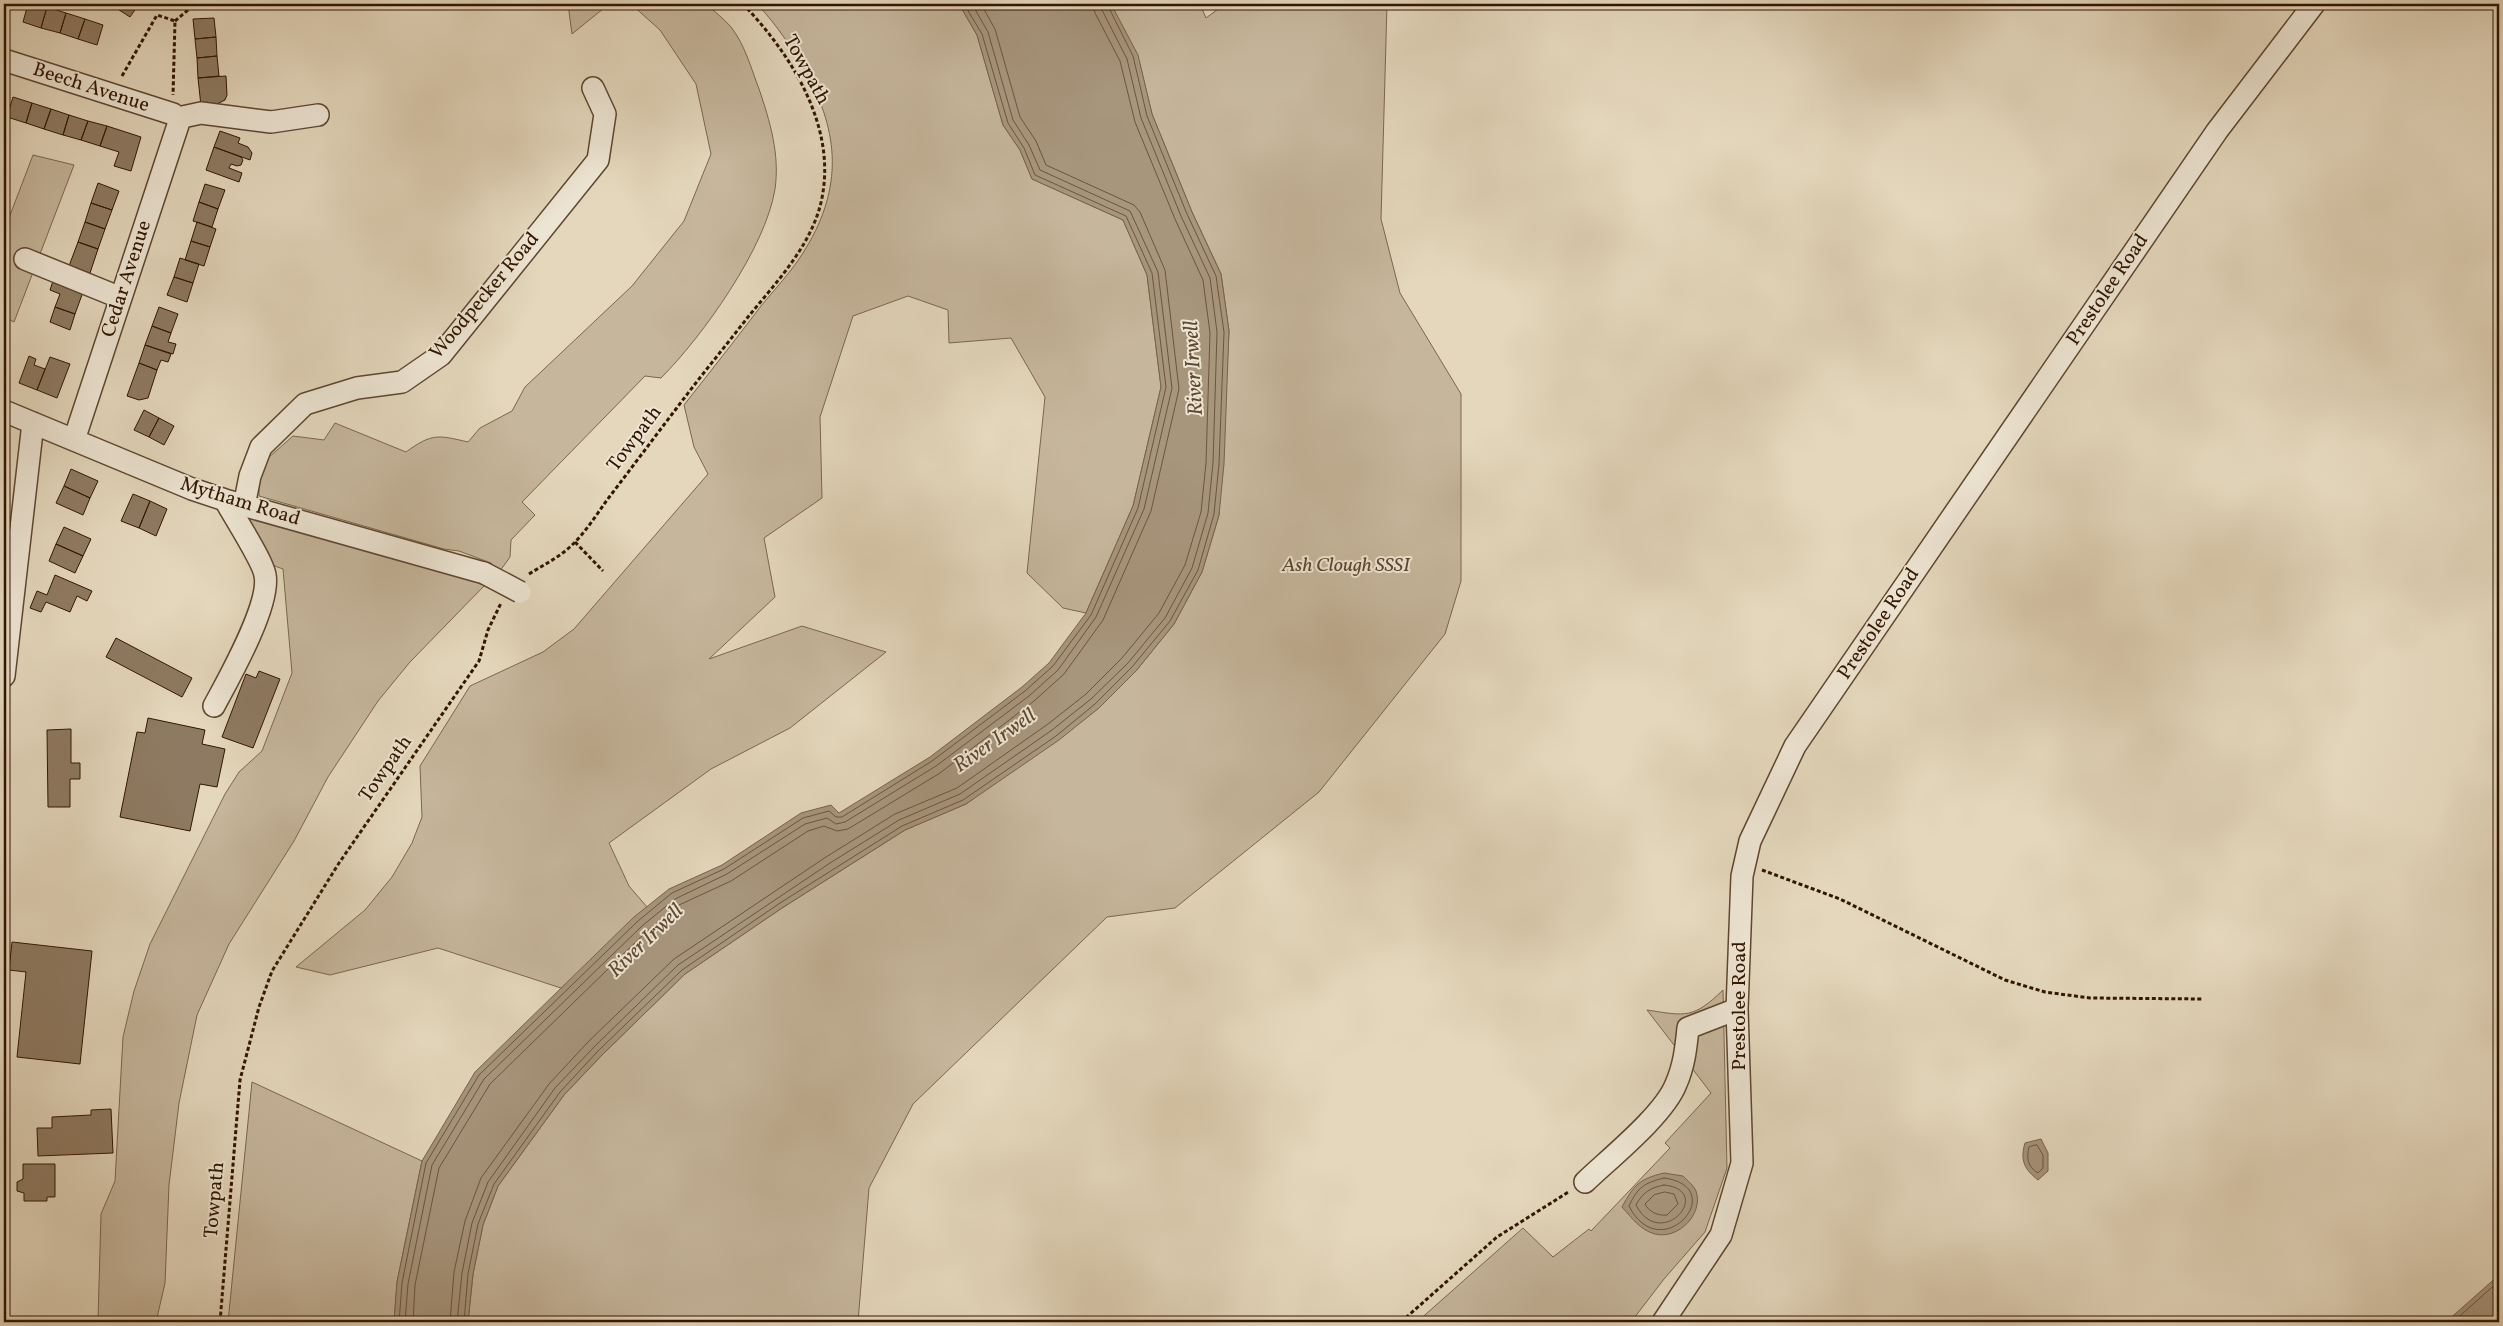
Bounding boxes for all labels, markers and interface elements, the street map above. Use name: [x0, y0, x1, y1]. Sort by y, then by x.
street label: Towpath: [775, 30, 837, 110]
street label: Beech Avenue: [29, 56, 153, 120]
street label: Cedar Avenue: [95, 217, 159, 341]
street label: Woodpecker Road: [423, 226, 547, 366]
street label: Prestolee Road: [2060, 229, 2156, 351]
water label: River Irwell: [1177, 320, 1211, 416]
street label: Towpath: [601, 400, 669, 478]
street label: Mytham Road: [177, 470, 303, 534]
park label: Ash Clough SSSI: [1281, 552, 1411, 580]
street label: Prestolee Road: [1831, 563, 1927, 685]
water label: River Irwell: [948, 702, 1042, 780]
street label: Towpath: [353, 730, 419, 808]
water label: River Irwell: [602, 897, 690, 985]
street label: Prestolee Road: [1726, 941, 1754, 1071]
street label: Towpath: [198, 1161, 232, 1239]

